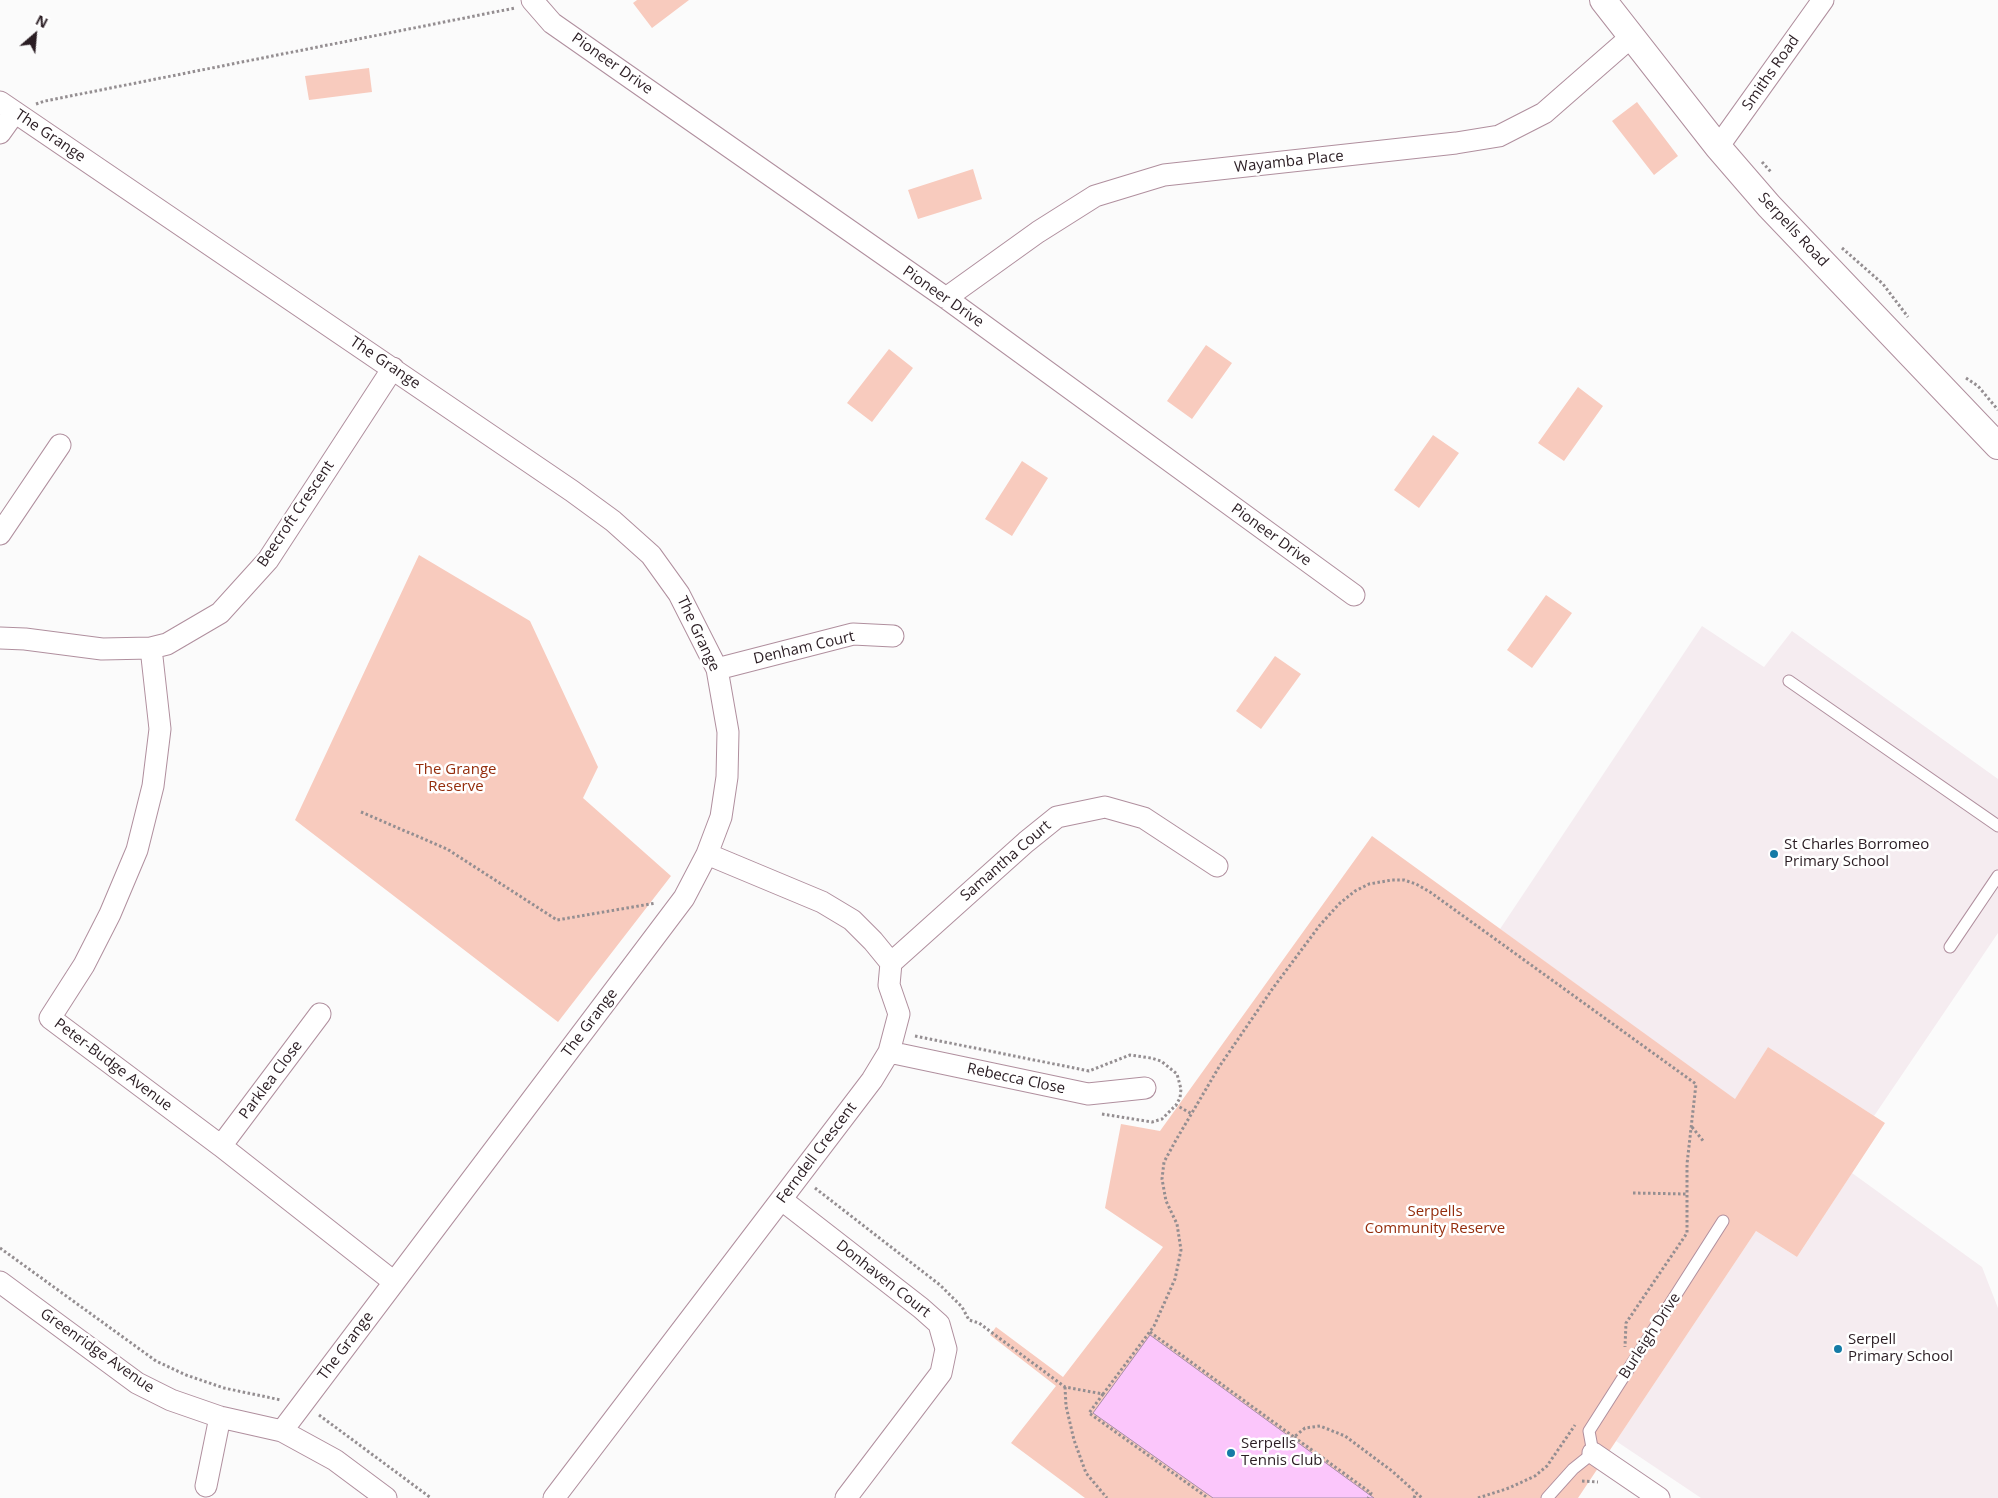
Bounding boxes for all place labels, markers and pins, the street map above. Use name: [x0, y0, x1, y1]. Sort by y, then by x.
place label: St Charles Borromeo Primary School: [1784, 836, 1929, 871]
marker: St Charles Borromeo Primary School: [1768, 848, 1780, 860]
place label: Serpell Primary School: [1848, 1331, 1953, 1366]
marker: Serpell Primary School: [1832, 1343, 1844, 1355]
place label: Serpells Tennis Club: [1241, 1435, 1323, 1470]
marker: Serpells Tennis Club: [1225, 1447, 1237, 1459]

